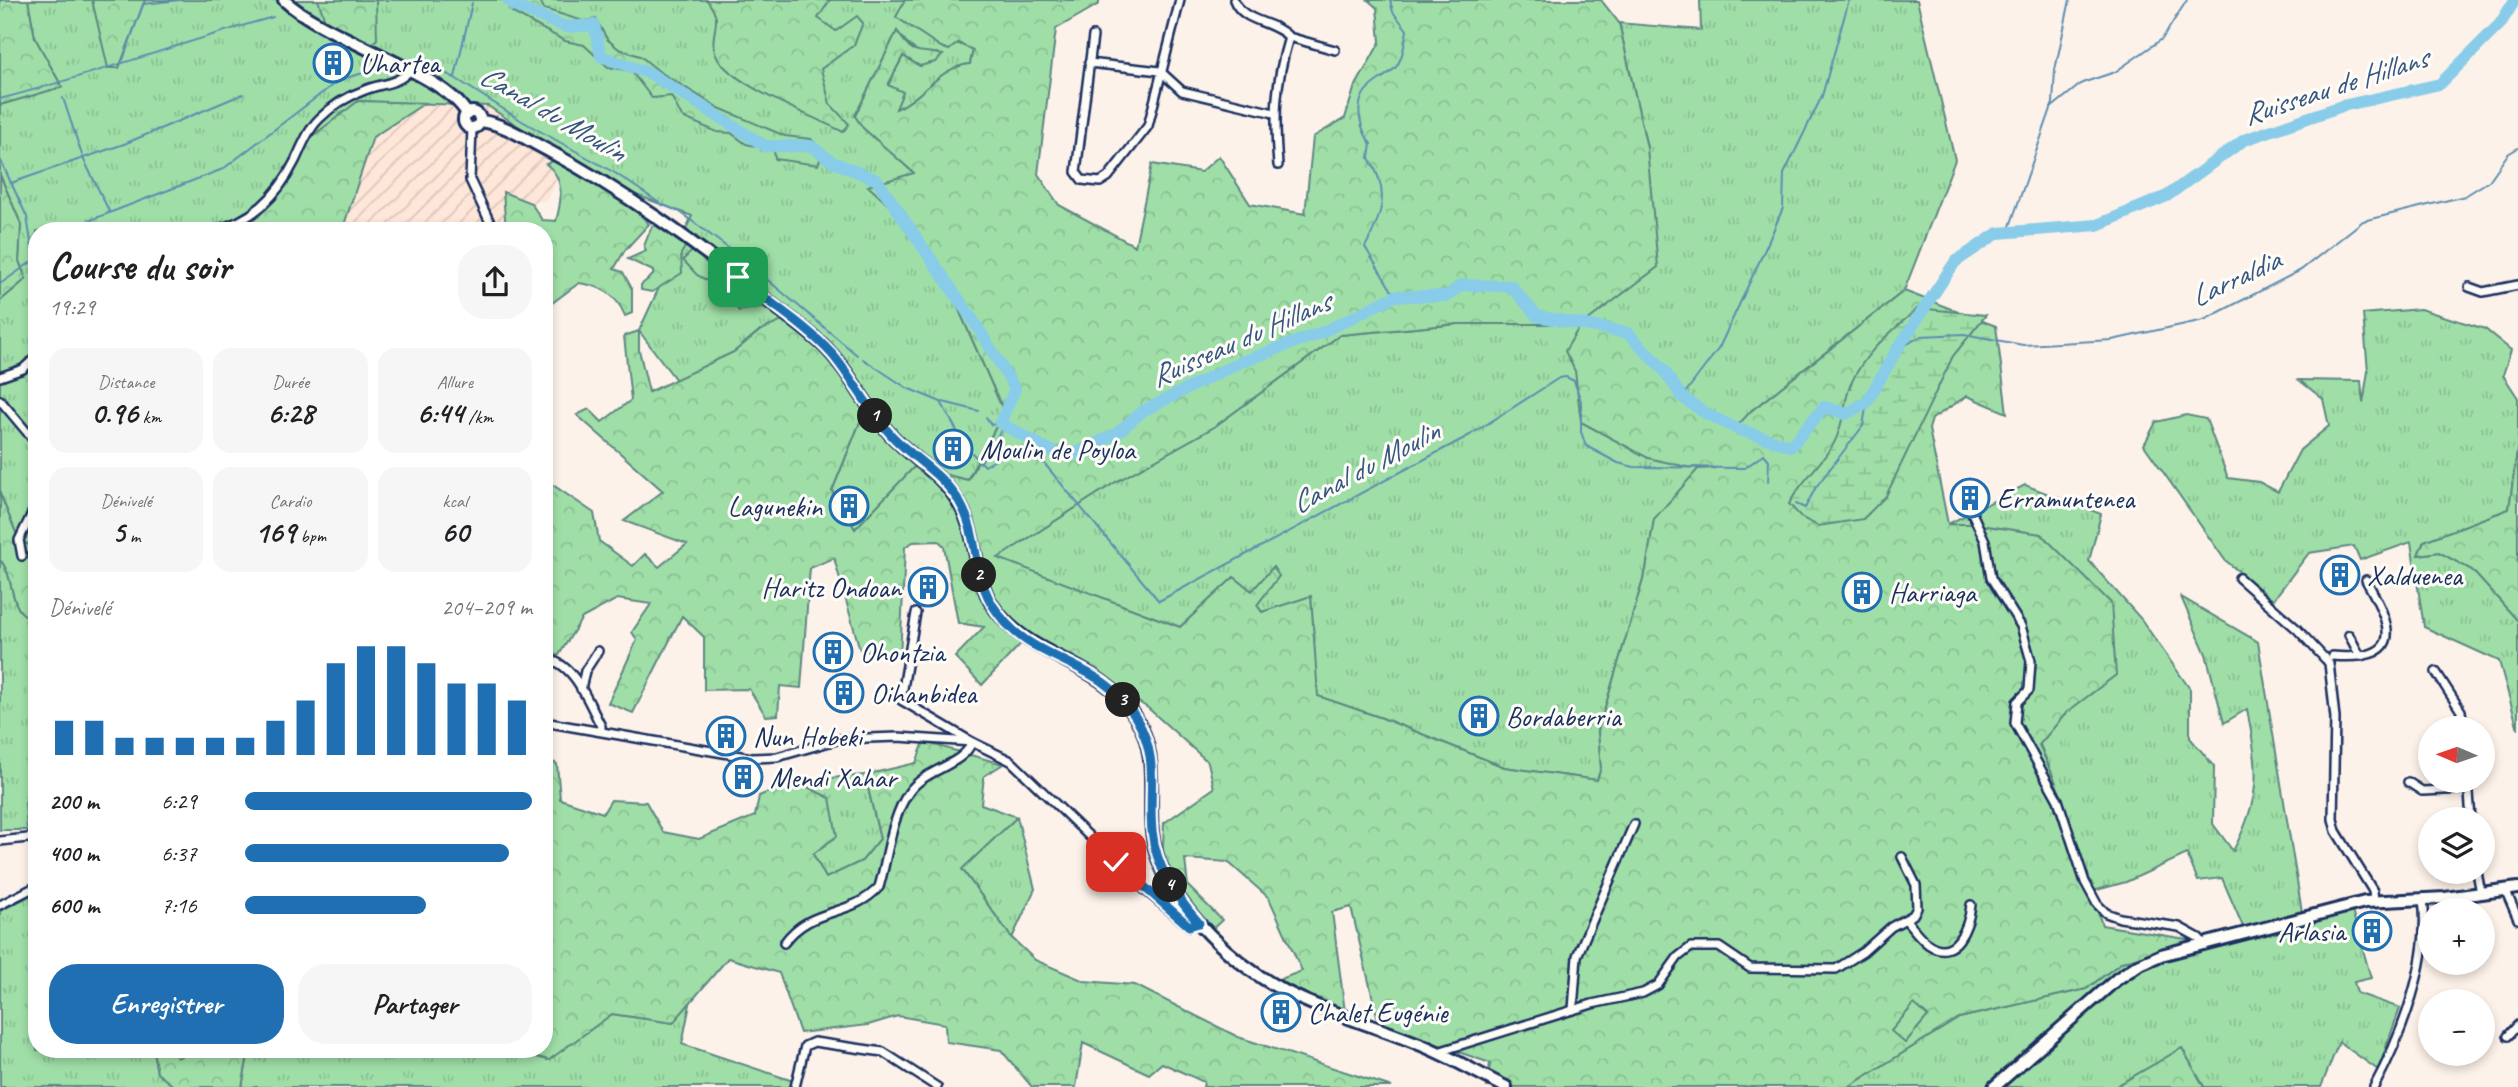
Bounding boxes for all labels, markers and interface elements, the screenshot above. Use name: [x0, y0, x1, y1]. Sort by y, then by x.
water label: Ruisseau de Hillans: [2238, 37, 2437, 134]
building icon: Uhartea: [312, 42, 354, 84]
place label: Uhartea: [360, 46, 442, 81]
water label: Canal du Moulin: [473, 56, 635, 171]
water label: Larraldia: [2184, 239, 2289, 315]
text: Course du soir: [49, 243, 231, 290]
button: share: [458, 245, 532, 319]
pin: [708, 247, 768, 307]
icon: arrive: [719, 258, 757, 296]
water label: Ruisseau du Hillans: [1144, 280, 1341, 395]
text: 19:29: [49, 293, 95, 322]
text: Distance: [98, 370, 155, 394]
text: Durée: [272, 370, 309, 394]
text: Allure: [437, 370, 473, 394]
text: 0.96: [91, 394, 138, 432]
text: 6:28: [267, 394, 314, 432]
text: 6:44: [417, 394, 464, 432]
pin: 1: [858, 398, 892, 434]
text: 1: [870, 403, 879, 427]
text: km: [138, 405, 161, 429]
text: /km: [464, 405, 493, 429]
water label: Canal du Moulin: [1284, 411, 1448, 522]
building icon: Moulin de Poyloa: [932, 428, 974, 470]
place label: Moulin de Poyloa: [980, 432, 1137, 467]
building icon: Erramuntenea: [1949, 477, 1991, 519]
place label: Erramuntenea: [1997, 481, 2136, 516]
building icon: Lagunekin: [828, 485, 870, 527]
text: Dénivelé: [101, 489, 152, 513]
text: Cardio: [270, 489, 311, 513]
text: kcal: [442, 489, 467, 513]
place label: Lagunekin: [728, 489, 823, 524]
text: 5: [112, 513, 125, 551]
text: 169: [255, 513, 296, 551]
text: 60: [441, 513, 469, 551]
text: m: [125, 524, 140, 548]
text: bpm: [296, 524, 326, 548]
building icon: Xalduenea: [2319, 554, 2361, 596]
pin: 2: [962, 558, 996, 592]
place label: Xalduenea: [2367, 558, 2464, 593]
text: 2: [974, 562, 983, 586]
building icon: Haritz Ondoan: [907, 566, 949, 608]
place label: Haritz Ondoan: [762, 570, 902, 605]
building icon: Harriaga: [1841, 571, 1883, 613]
place label: Harriaga: [1889, 575, 1978, 610]
text: Dénivelé: [49, 593, 111, 622]
text: 204–209 m: [441, 593, 532, 622]
building icon: Ohontzia: [812, 631, 854, 673]
place label: Ohontzia: [860, 635, 947, 670]
building icon: Oihanbidea: [823, 672, 865, 714]
place label: Oihanbidea: [871, 676, 978, 711]
pin: 3: [1106, 682, 1140, 718]
text: 3: [1118, 687, 1127, 711]
building icon: Bordaberria: [1458, 695, 1500, 737]
place label: Bordaberria: [1506, 699, 1622, 734]
building icon: Nun Hobeki: [705, 715, 747, 757]
north arrow: [2418, 716, 2496, 793]
map controls: [2418, 716, 2495, 1066]
place label: Nun Hobeki: [753, 719, 866, 754]
building icon: Mendi Xahar: [722, 756, 764, 798]
place label: Mendi Xahar: [770, 760, 899, 795]
text: 200 m: [49, 787, 99, 816]
text: 6:29: [161, 787, 197, 816]
button: layers: [2418, 807, 2495, 884]
pin: [1086, 832, 1146, 892]
text: 400 m: [49, 839, 99, 868]
text: 6:37: [161, 839, 197, 868]
icon: check: [1097, 843, 1135, 881]
pin: 4: [1152, 868, 1188, 903]
text: 4: [1165, 872, 1174, 896]
text: 600 m: [49, 891, 99, 920]
text: 7:16: [161, 891, 197, 920]
button: +: [2418, 898, 2495, 975]
building icon: Arlasia: [2351, 910, 2393, 952]
place label: Arlasia: [2278, 914, 2348, 949]
button: Enregistrer: [49, 964, 284, 1044]
button: Partager: [298, 964, 532, 1044]
button: −: [2418, 989, 2495, 1066]
building icon: Chalet Eugénie: [1260, 991, 1302, 1033]
place label: Chalet Eugénie: [1308, 995, 1449, 1030]

